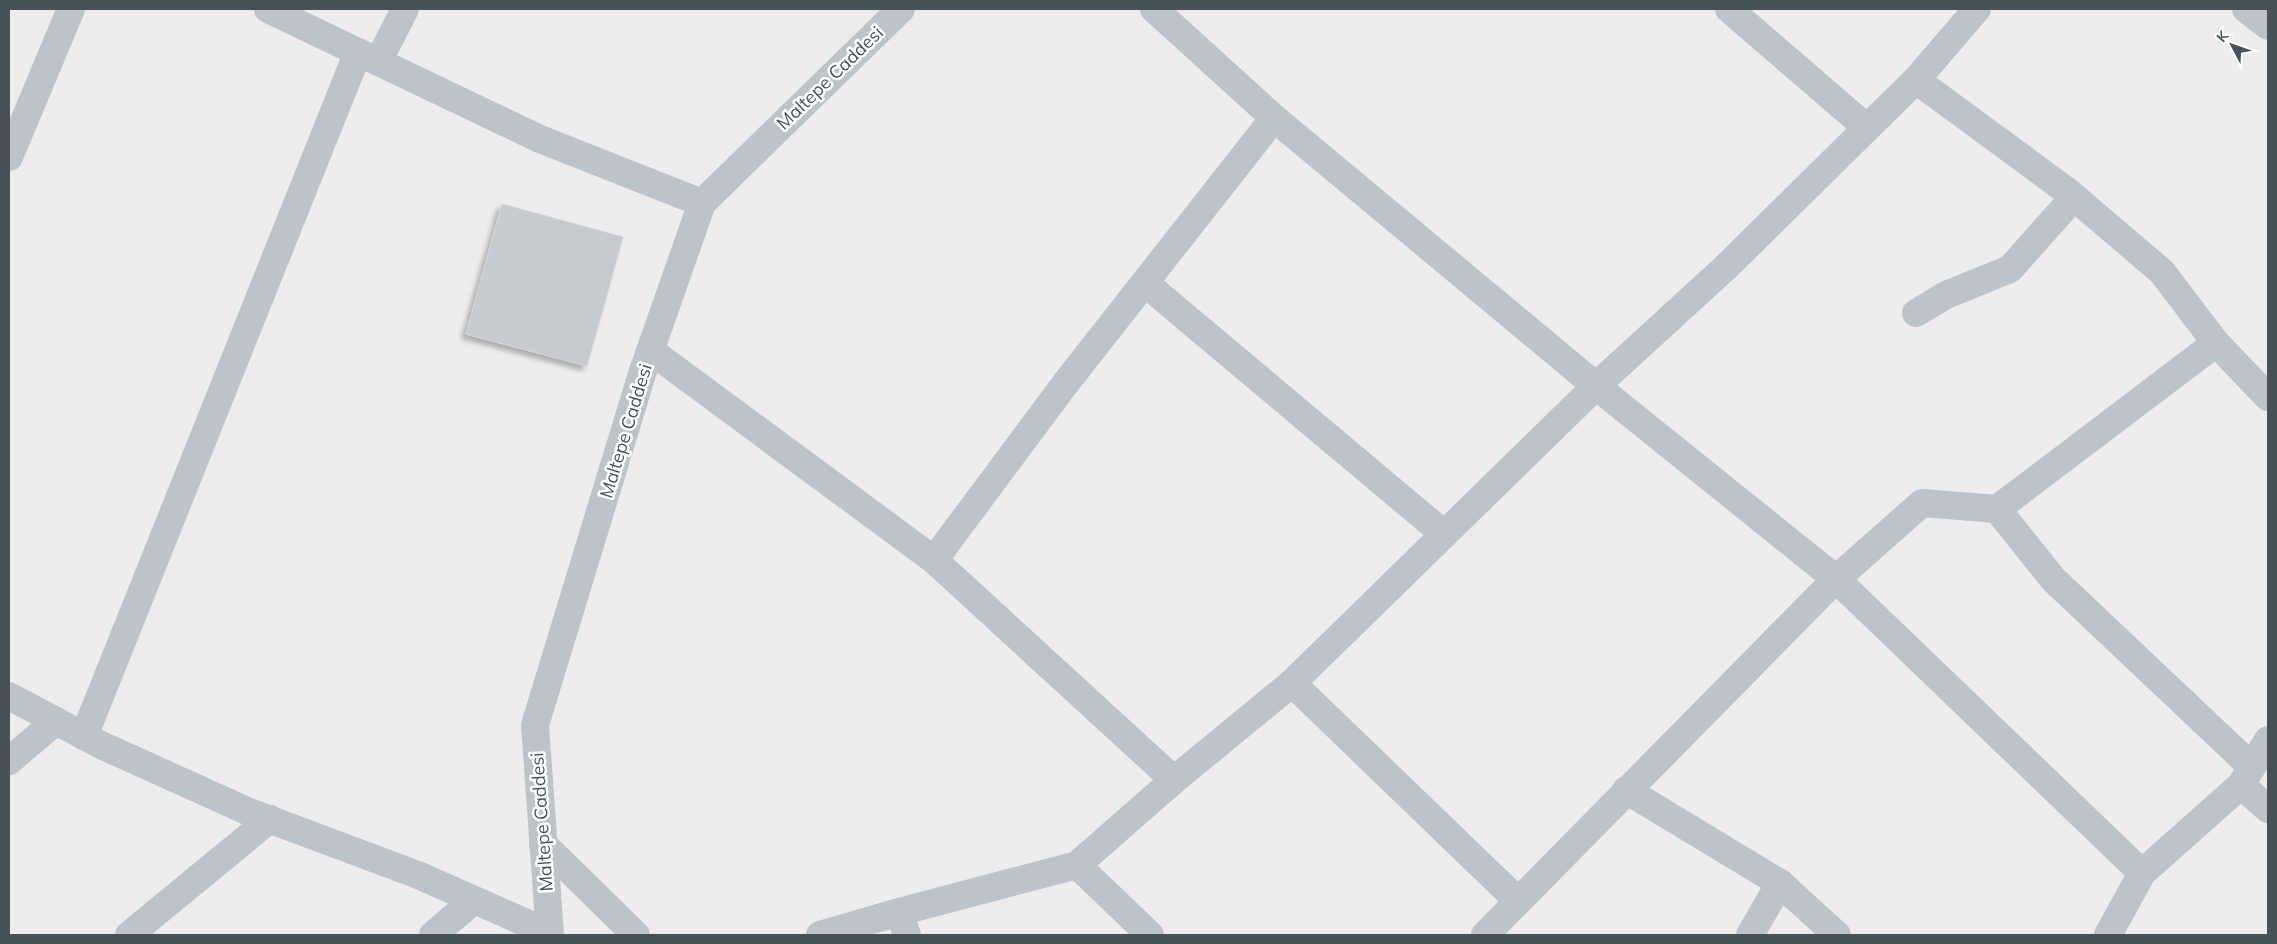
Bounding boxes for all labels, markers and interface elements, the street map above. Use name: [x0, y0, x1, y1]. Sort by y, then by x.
north arrow: [2207, 20, 2257, 70]
street label: Maltepe Caddesi: [772, 21, 888, 134]
text: K: [2212, 27, 2232, 46]
street label: Maltepe Caddesi: [594, 361, 657, 501]
street label: Maltepe Caddesi: [525, 752, 558, 892]

